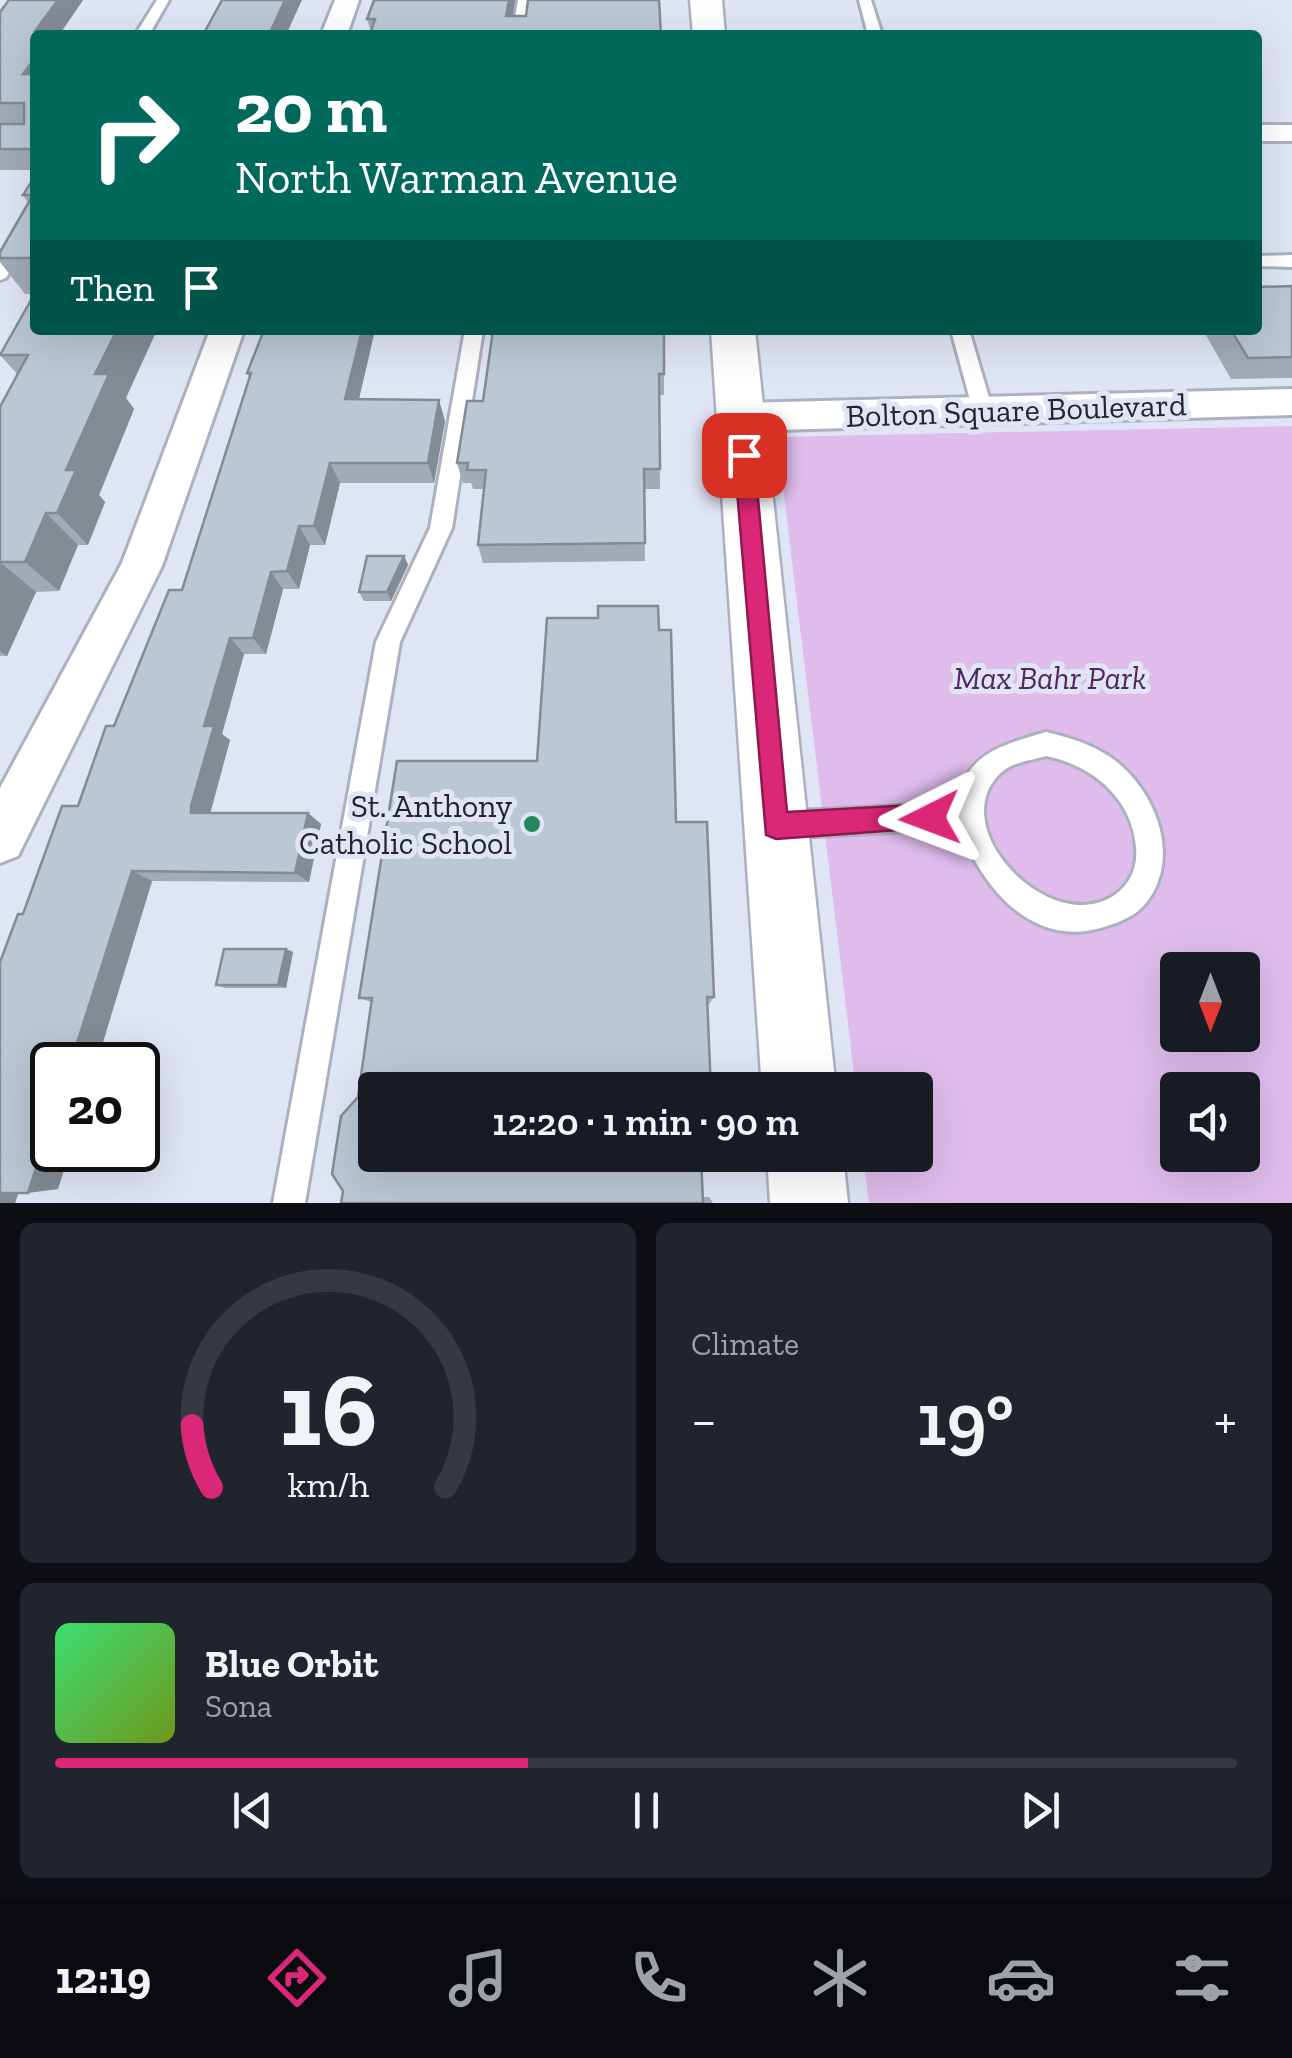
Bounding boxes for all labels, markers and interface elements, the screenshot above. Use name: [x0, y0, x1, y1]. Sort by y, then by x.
text: 20 m: [235, 66, 387, 150]
icon: right: [70, 70, 200, 200]
text: North Warman Avenue: [235, 151, 678, 205]
icon: arrive: [174, 260, 229, 315]
text: Then: [70, 265, 154, 311]
street label: Bolton Square Boulevard: [845, 385, 1187, 435]
pin: [702, 413, 787, 498]
icon: arrive: [717, 428, 772, 483]
park label: Max Bahr Park: [954, 659, 1146, 697]
position arrow: [878, 766, 982, 870]
place label: St. Anthony Catholic School: [299, 787, 513, 862]
marker: St. Anthony Catholic School: [521, 813, 543, 835]
north arrow: [1160, 952, 1260, 1052]
map controls: [1160, 952, 1260, 1172]
speed limit sign: 20: [30, 1042, 160, 1172]
button: sound: [1160, 1072, 1260, 1172]
text: 12:20 · 1 min · 90 m: [492, 1099, 799, 1145]
text: Climate: [691, 1325, 799, 1363]
text: 16: [279, 1347, 377, 1472]
text: 19°: [917, 1374, 1014, 1464]
text: −: [691, 1387, 717, 1453]
text: +: [1214, 1387, 1237, 1453]
text: km/h: [287, 1463, 369, 1506]
text: Blue Orbit: [205, 1641, 378, 1687]
text: Sona: [205, 1687, 272, 1725]
icon: previous: [225, 1783, 280, 1838]
icon: pause: [619, 1783, 674, 1838]
icon: next: [1013, 1783, 1068, 1838]
icon: directions: [262, 1943, 332, 2013]
icon: music: [443, 1943, 513, 2013]
icon: phone: [624, 1943, 694, 2013]
icon: climate: [805, 1943, 875, 2013]
icon: car: [986, 1943, 1056, 2013]
icon: filters: [1167, 1943, 1237, 2013]
text: 12:19: [55, 1951, 151, 2005]

